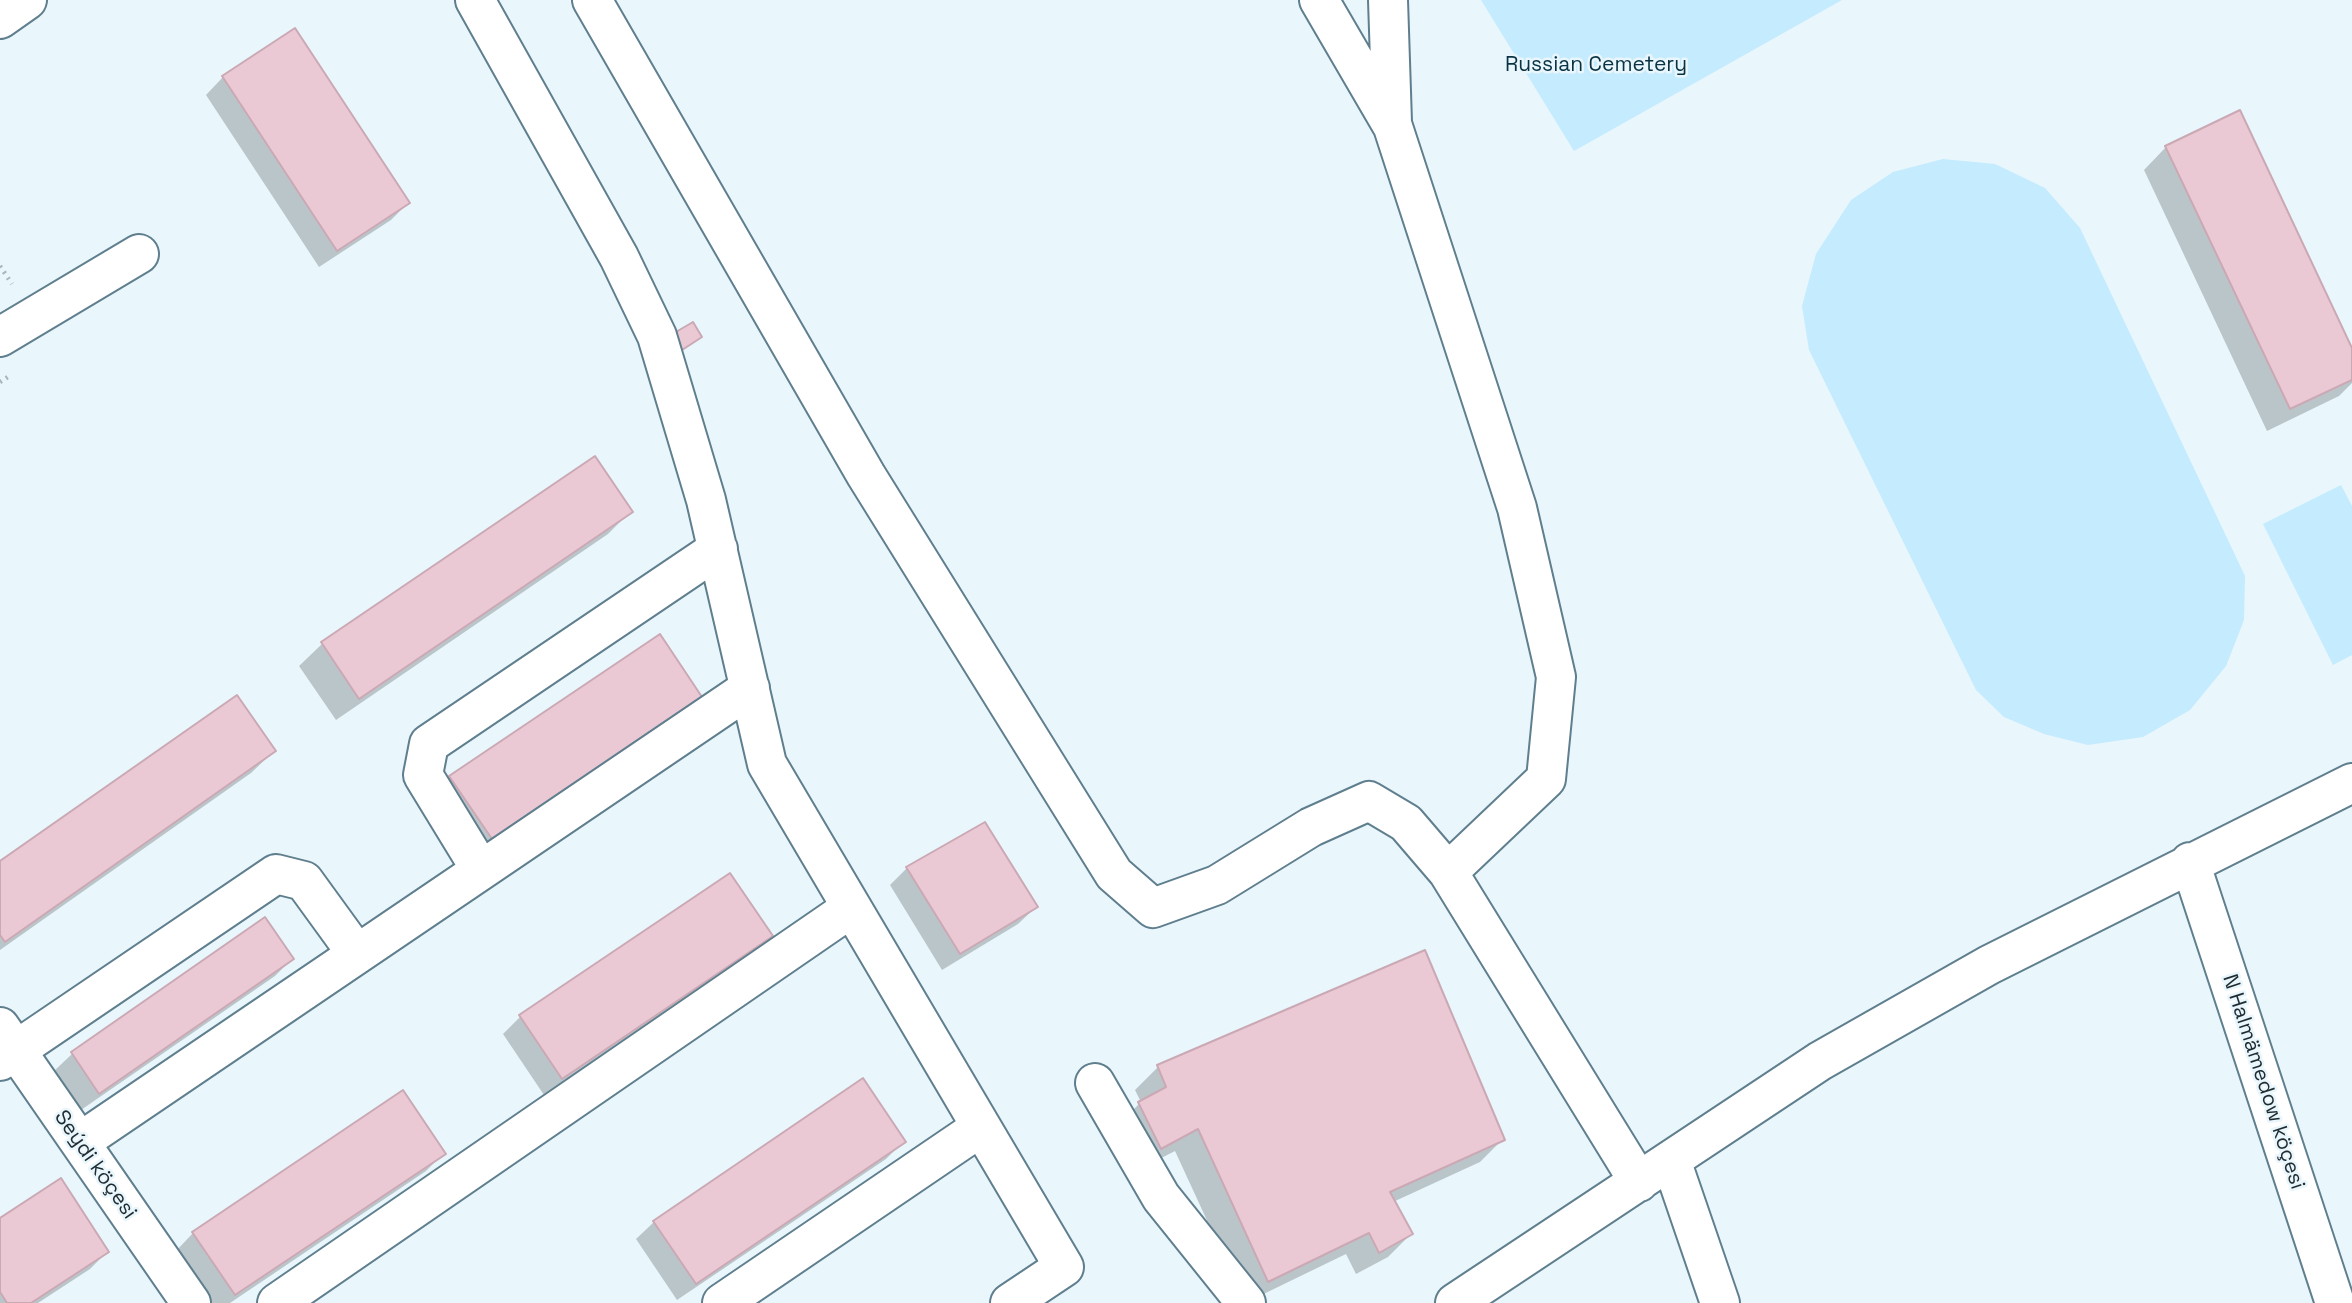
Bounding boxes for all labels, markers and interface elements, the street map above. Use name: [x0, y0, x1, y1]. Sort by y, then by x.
park label: Russian Cemetery: [1505, 52, 1687, 78]
street label: N Halmämedow köçesi: [2216, 971, 2310, 1193]
street label: Seýdi köçesi: [48, 1106, 142, 1224]

